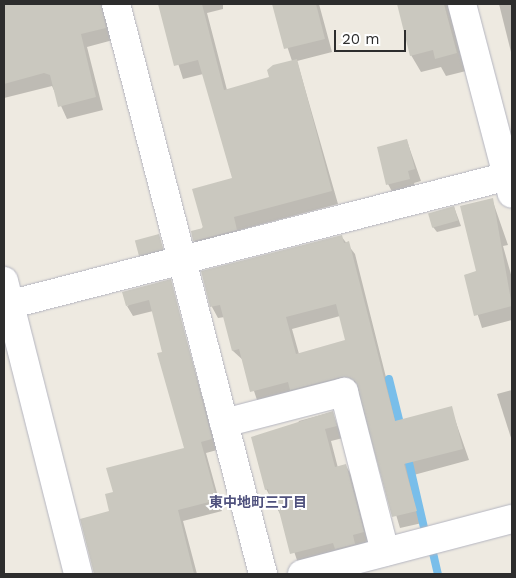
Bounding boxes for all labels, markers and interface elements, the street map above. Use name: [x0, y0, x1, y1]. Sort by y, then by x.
scale bar: [336, 20, 408, 52]
text: 20 m: [342, 30, 380, 48]
district label: 東中地町三丁目: [209, 494, 307, 510]

